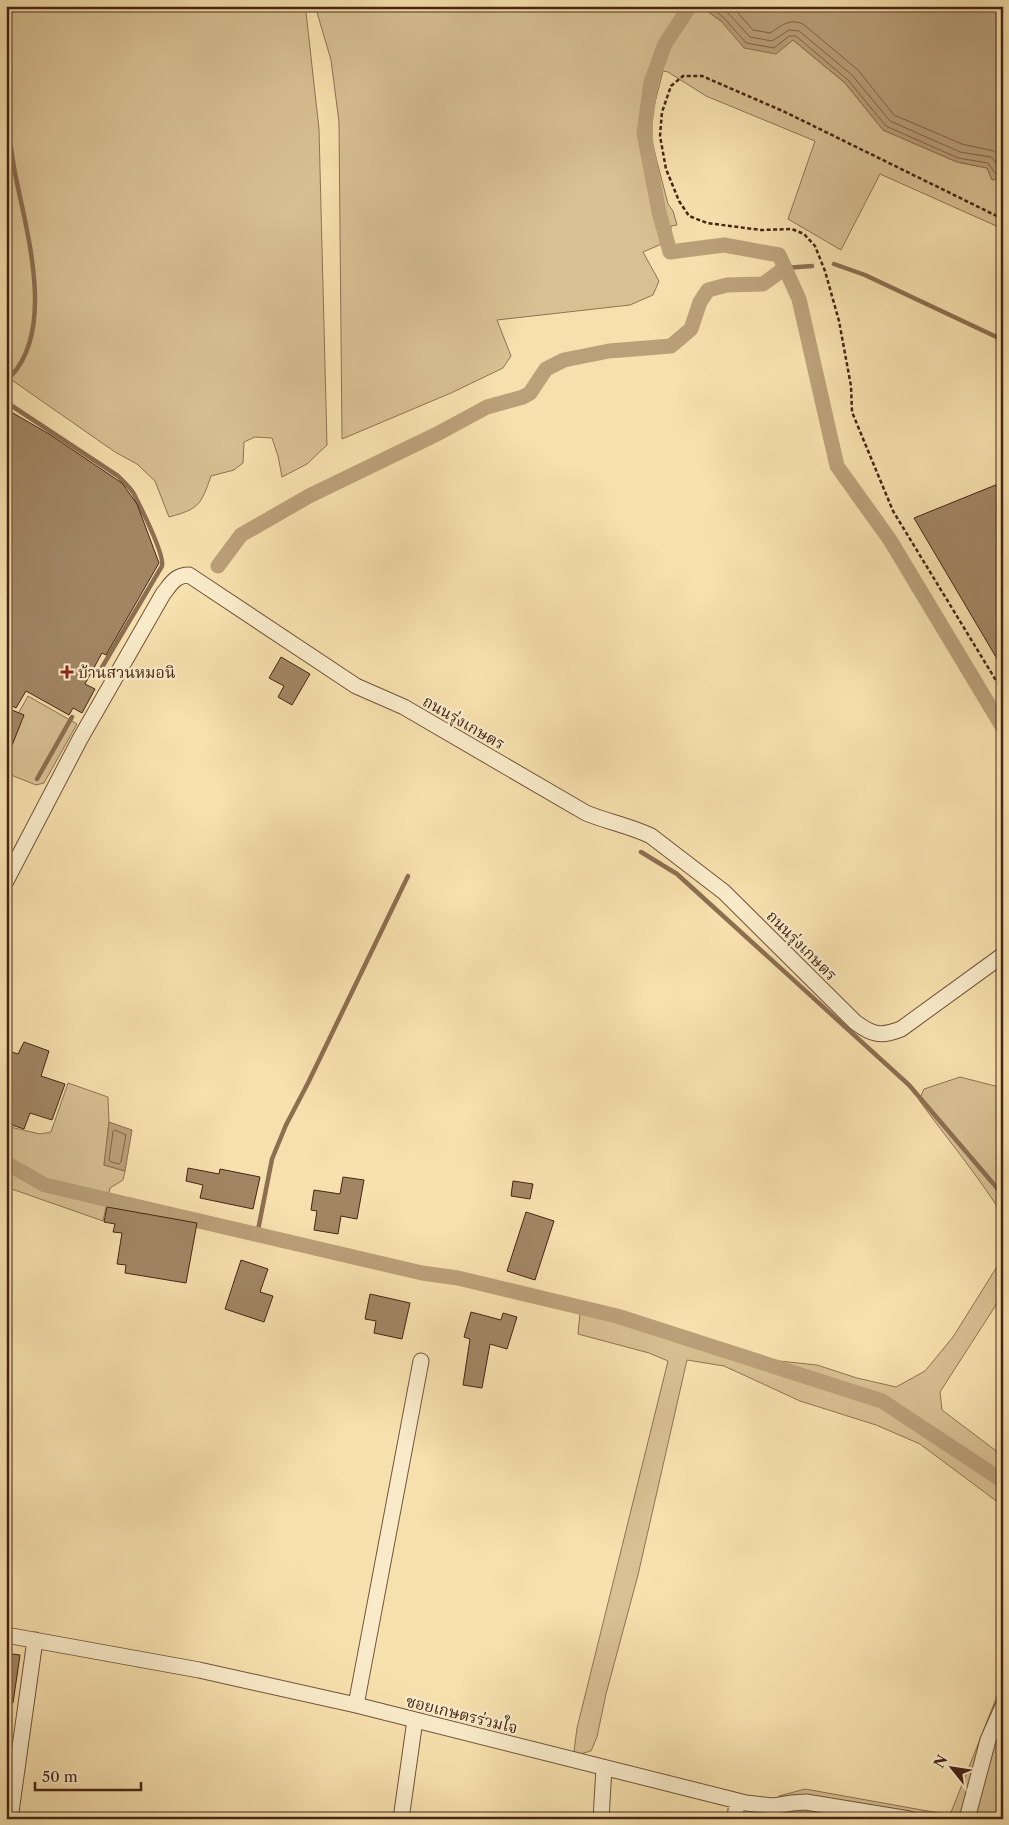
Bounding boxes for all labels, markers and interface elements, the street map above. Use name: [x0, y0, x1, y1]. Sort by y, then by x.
place label: บ้านสวนหมอนิ: [78, 662, 175, 682]
marker: บ้านสวนหมอนิ: [60, 665, 74, 679]
street label: ถนนรุ่งเกษตร: [418, 691, 509, 755]
street label: ถนนรุ่งเกษตร: [761, 906, 841, 986]
street label: ซอยเกษตรร่วมใจ: [404, 1690, 520, 1738]
north arrow: [926, 1742, 976, 1792]
text: N: [930, 1752, 952, 1771]
scale bar: [35, 1760, 141, 1792]
text: 50 m: [42, 1767, 78, 1786]

